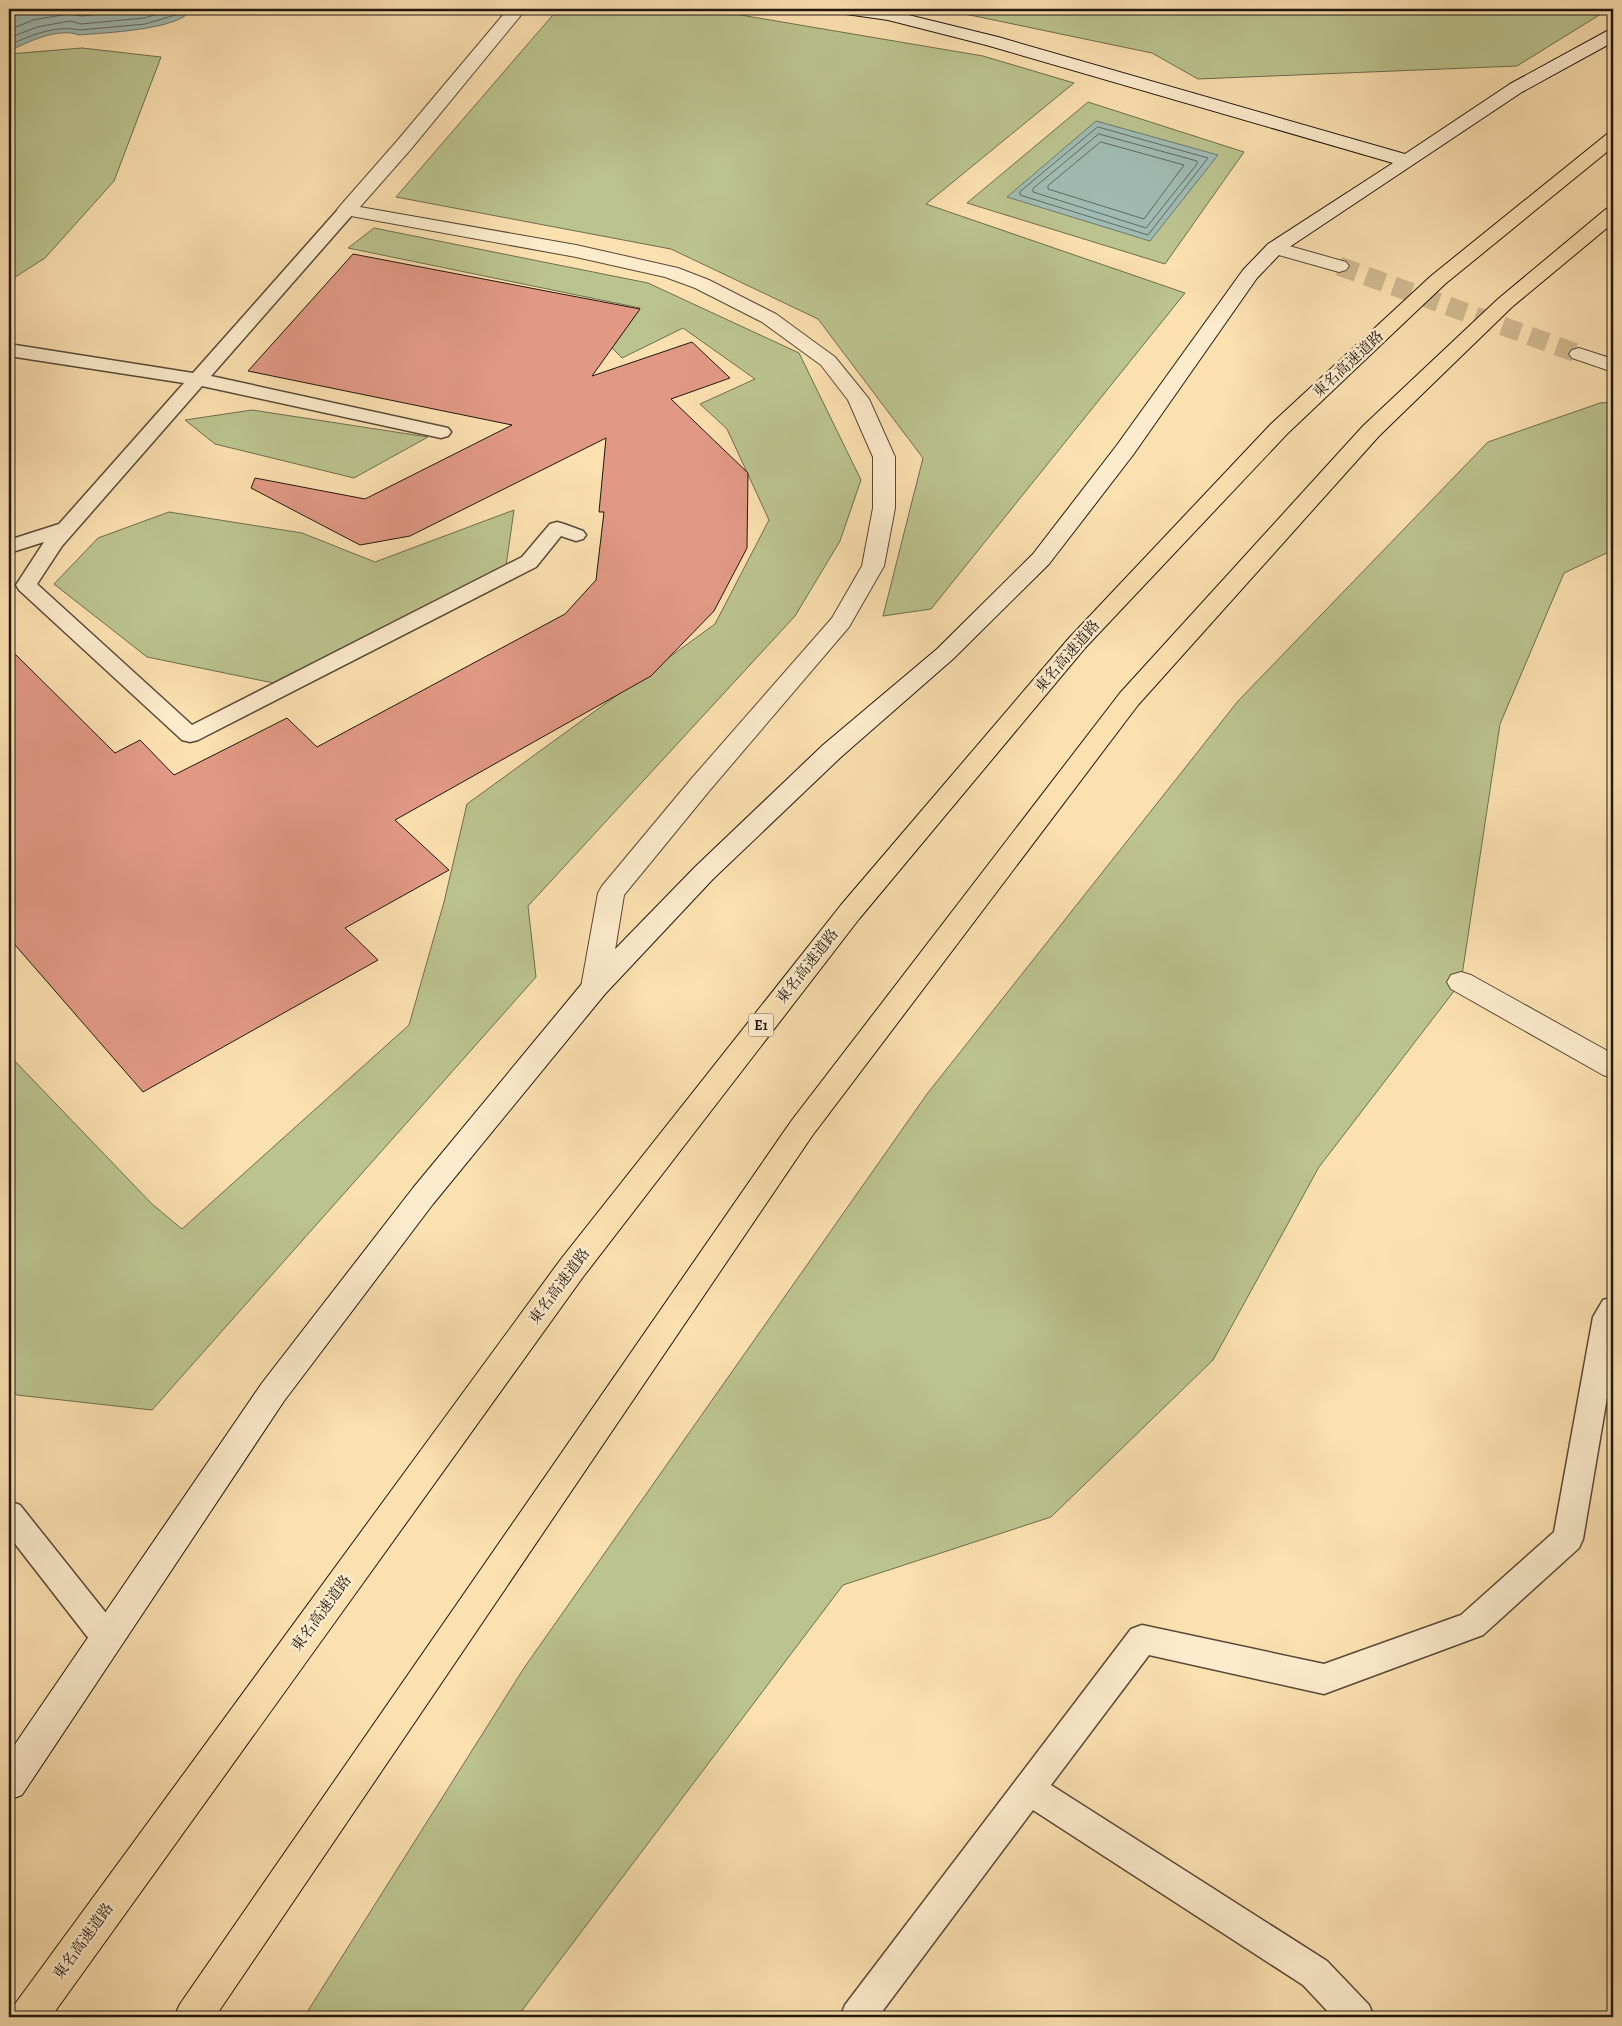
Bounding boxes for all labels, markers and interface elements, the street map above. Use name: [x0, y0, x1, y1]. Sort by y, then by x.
street label: 東名高速道路: [1308, 326, 1388, 402]
street label: 東名高速道路: [1030, 615, 1104, 697]
street label: 東名高速道路: [771, 924, 843, 1008]
road number: E1: [748, 1014, 774, 1036]
street label: 東名高速道路: [524, 1244, 594, 1328]
street label: 東名高速道路: [286, 1571, 356, 1655]
street label: 東名高速道路: [48, 1899, 118, 1983]

